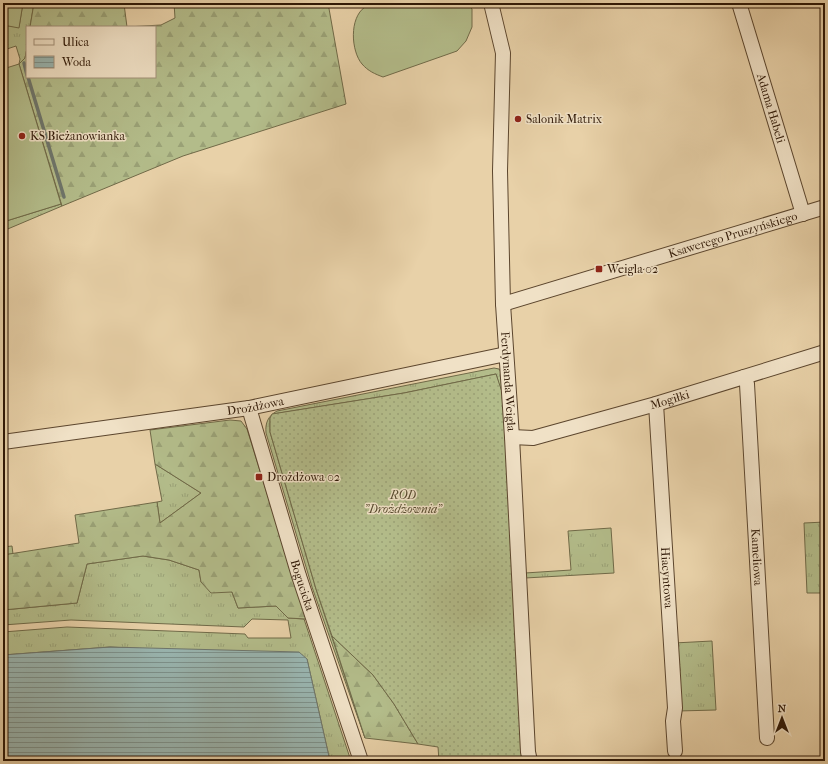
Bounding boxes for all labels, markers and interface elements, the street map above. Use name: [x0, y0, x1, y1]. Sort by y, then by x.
legend: [26, 26, 156, 78]
text: Ulica: [62, 35, 89, 49]
text: Woda: [61, 55, 92, 69]
street label: Adama Habeli: [753, 71, 788, 145]
place label: Salonik Matrix: [526, 112, 603, 126]
marker: Salonik Matrix: [513, 114, 523, 124]
place label: KS Bieżanowianka: [30, 129, 125, 143]
marker: KS Bieżanowianka: [17, 131, 27, 141]
street label: Ksawerego Pruszyńskiego: [667, 209, 799, 261]
place label: Weigla 02: [606, 262, 658, 276]
marker: Weigla 02: [594, 264, 604, 274]
street label: Ferdynanda Weigla: [498, 331, 519, 432]
street label: Mogiłki: [649, 387, 691, 412]
street label: Drożdżowa: [226, 394, 286, 418]
place label: Drożdżowa 02: [267, 470, 340, 484]
marker: Drożdżowa 02: [254, 472, 264, 482]
park label: ROD "Drożdżownia": [364, 488, 443, 516]
street label: Kameliowa: [748, 528, 765, 587]
street label: Hiacyntowa: [658, 546, 676, 609]
street label: Bogucicka: [288, 558, 317, 613]
north arrow: [762, 698, 802, 738]
text: N: [778, 702, 787, 715]

